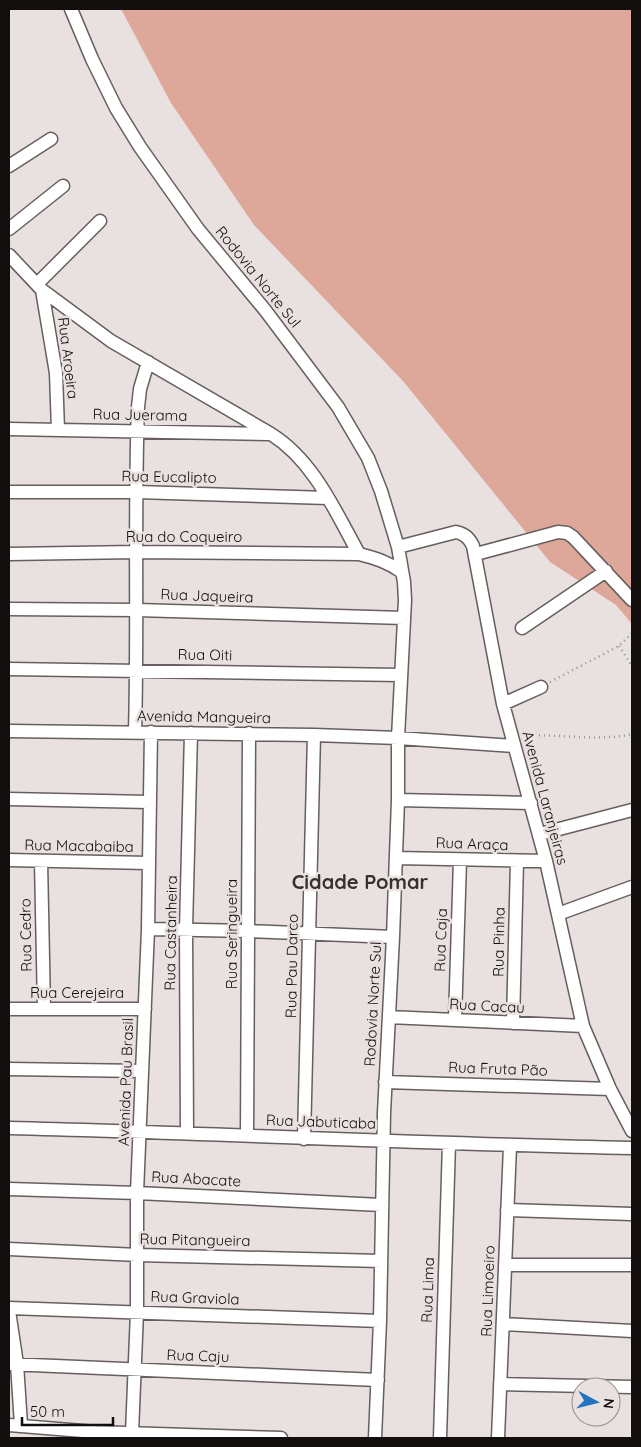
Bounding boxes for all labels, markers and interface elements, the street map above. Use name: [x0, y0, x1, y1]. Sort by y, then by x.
street label: Rodovia Norte Sul: [212, 222, 305, 331]
street label: Rua Aroeira: [54, 316, 83, 400]
street label: Rua Juerama: [93, 404, 188, 425]
street label: Rua Eucalipto: [121, 466, 217, 487]
street label: Rua do Coqueiro: [126, 527, 242, 546]
street label: Rua Jaqueira: [160, 584, 254, 607]
street label: Rua Oiti: [178, 645, 232, 664]
street label: Avenida Mangueira: [137, 706, 271, 727]
street label: Avenida Laranjeiras: [518, 729, 572, 867]
street label: Rua Araça: [435, 833, 509, 854]
street label: Rua Macabaiba: [24, 835, 134, 856]
district label: Cidade Pomar: [292, 869, 428, 894]
street label: Rua Castanheira: [160, 875, 181, 991]
street label: Rua Seringueira: [222, 879, 241, 989]
street label: Rua Cedro: [15, 898, 36, 972]
street label: Rua Pinha: [488, 907, 509, 977]
street label: Rua Caja: [430, 908, 451, 972]
street label: Rua Pau Darco: [281, 914, 302, 1018]
street label: Rodovia Norte Sul: [360, 941, 385, 1067]
street label: Rua Cerejeira: [30, 983, 124, 1002]
street label: Rua Cacau: [449, 994, 525, 1017]
street label: Avenida Pau Brasil: [114, 1018, 137, 1146]
street label: Rua Fruta Pão: [448, 1057, 548, 1080]
street label: Rua Jabuticaba: [266, 1110, 376, 1133]
street label: Rua Abacate: [151, 1167, 241, 1190]
street label: Rua Pitangueira: [139, 1229, 251, 1250]
street label: Rua Limoeiro: [476, 1245, 499, 1337]
street label: Rua Lima: [417, 1257, 438, 1323]
street label: Rua Graviola: [150, 1286, 240, 1309]
street label: Rua Caju: [166, 1345, 230, 1366]
north arrow: [571, 1377, 621, 1427]
scale bar: [22, 1394, 114, 1426]
text: N: [599, 1397, 618, 1410]
text: 50 m: [30, 1402, 65, 1421]

